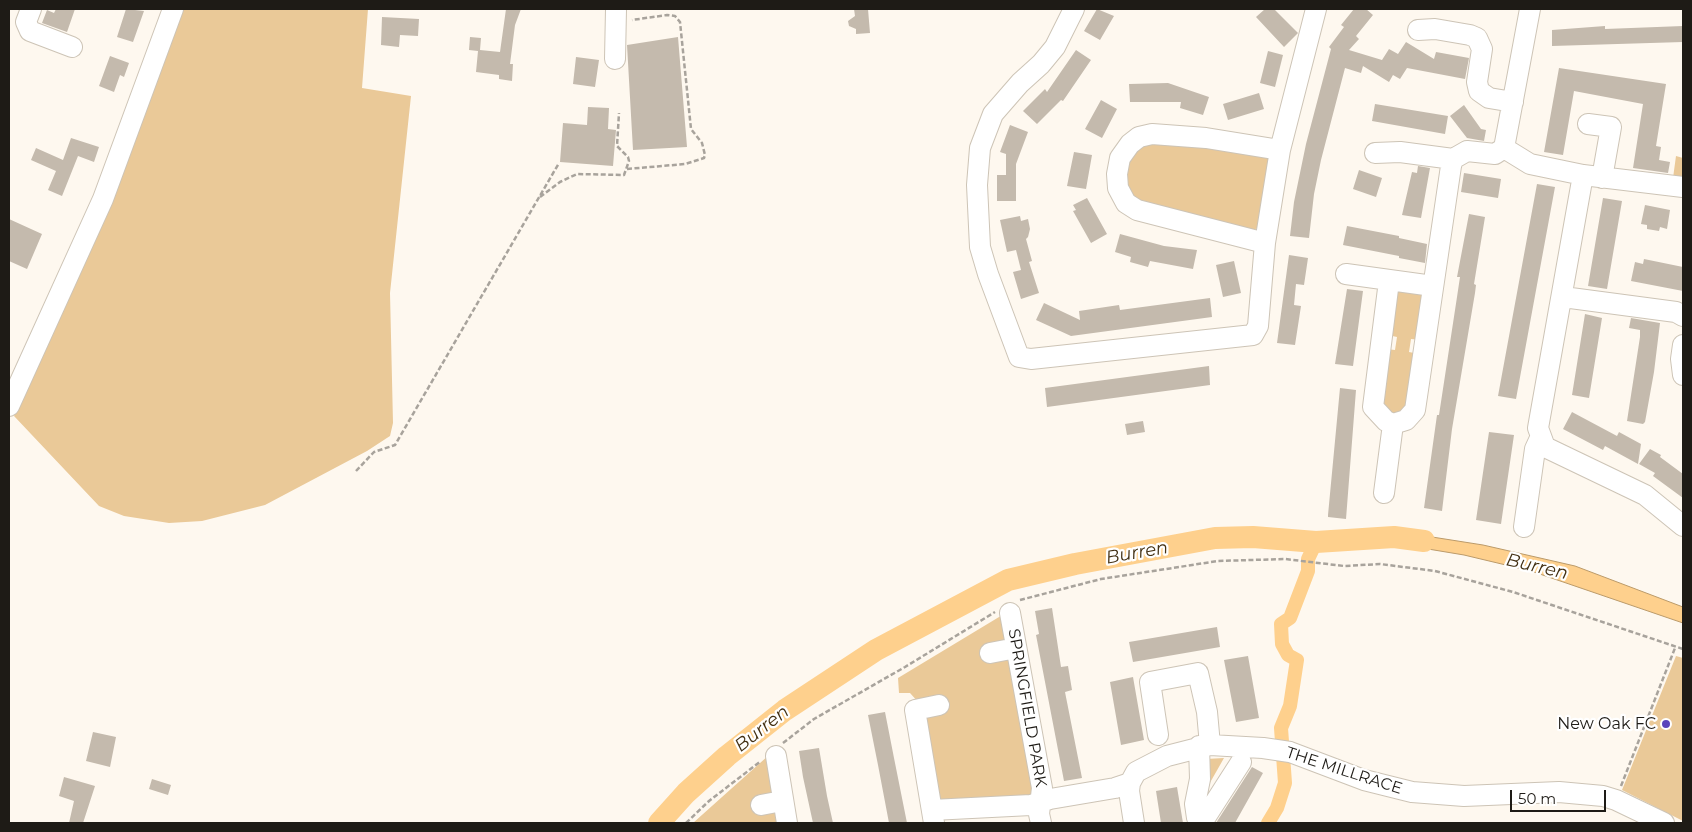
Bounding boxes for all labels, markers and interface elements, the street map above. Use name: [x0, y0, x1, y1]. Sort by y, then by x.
water label: Burren: [1104, 537, 1170, 569]
water label: Burren: [1504, 549, 1570, 585]
street label: SPRINGFIELD PARK: [1004, 627, 1050, 789]
water label: Burren: [731, 701, 793, 757]
place label: New Oak FC: [1557, 714, 1656, 734]
marker: New Oak FC: [1660, 718, 1672, 730]
street label: THE MILLRACE: [1284, 743, 1404, 799]
scale bar: [1512, 780, 1608, 812]
text: 50 m: [1518, 789, 1556, 808]

